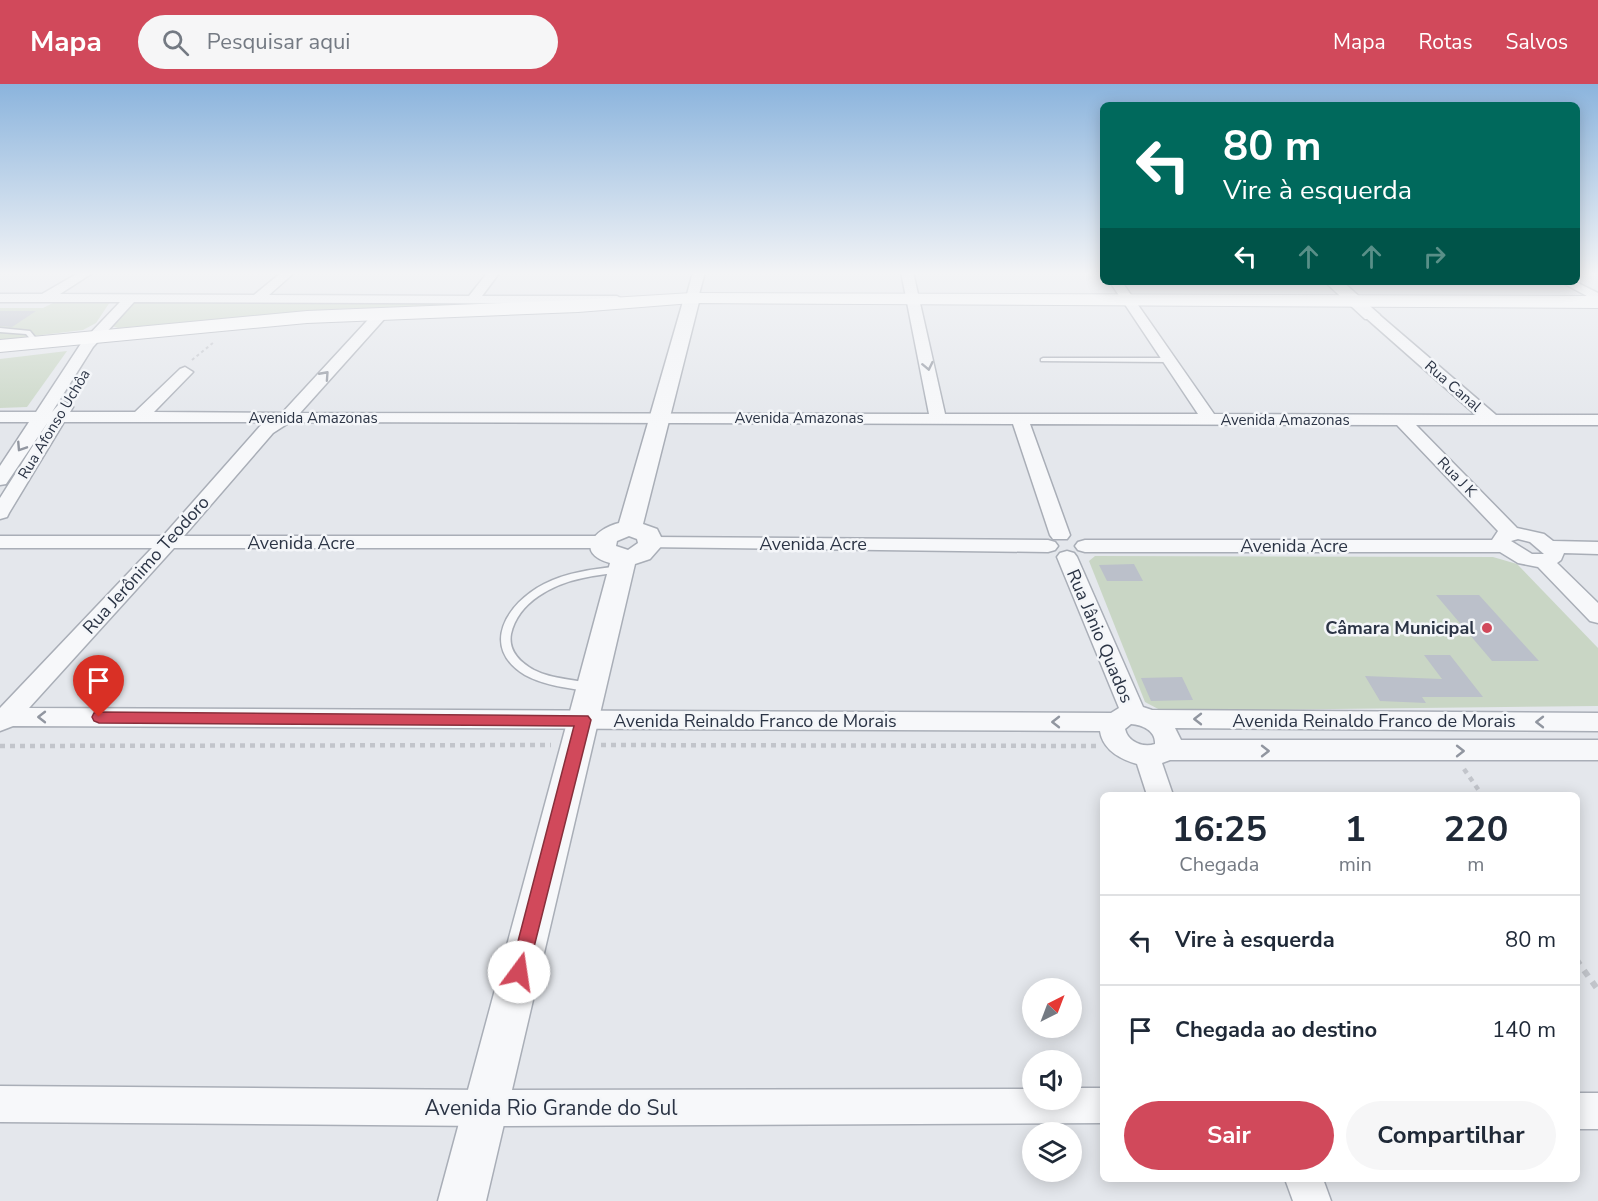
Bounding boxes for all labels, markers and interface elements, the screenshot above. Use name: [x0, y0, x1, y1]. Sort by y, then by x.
search box: [138, 15, 558, 69]
text: Mapa: [30, 23, 102, 61]
icon: search: [159, 26, 192, 59]
text: Pesquisar aqui: [207, 27, 350, 57]
text: Mapa: [1333, 28, 1386, 56]
text: Rotas: [1419, 28, 1473, 56]
text: Salvos: [1506, 28, 1568, 56]
text: 80 m: [1223, 118, 1322, 175]
icon: left: [1124, 126, 1202, 204]
text: Vire à esquerda: [1223, 172, 1412, 209]
icon: left: [1229, 240, 1262, 273]
icon: ahead: [1292, 240, 1325, 273]
icon: ahead: [1355, 240, 1388, 273]
icon: right: [1418, 240, 1451, 273]
street label: Rua Canal: [1420, 356, 1486, 417]
one-way arrow: [920, 361, 933, 371]
street label: Rua Afonso Uchôa: [13, 365, 95, 483]
one-way arrow: [318, 371, 329, 381]
street label: Avenida Amazonas: [248, 408, 378, 428]
street label: Avenida Amazonas: [734, 408, 864, 428]
street label: Avenida Amazonas: [1220, 410, 1350, 430]
one-way arrow: [17, 440, 28, 451]
street label: Rua J K: [1433, 453, 1481, 502]
street label: Rua Jerônimo Teodoro: [77, 491, 215, 639]
street label: Avenida Acre: [247, 531, 355, 555]
street label: Avenida Acre: [759, 532, 867, 556]
street label: Avenida Acre: [1240, 534, 1348, 558]
street label: Rua Jânio Quados: [1061, 565, 1139, 707]
place label: Câmara Municipal: [1325, 616, 1475, 640]
marker: Câmara Municipal: [1480, 621, 1494, 635]
pin: [73, 655, 124, 717]
icon: arrive: [82, 664, 115, 697]
street label: Avenida Reinaldo Franco de Morais: [613, 709, 897, 733]
street label: Avenida Reinaldo Franco de Morais: [1232, 709, 1516, 733]
one-way arrow: [37, 711, 46, 723]
one-way arrow: [1193, 713, 1202, 725]
one-way arrow: [1051, 716, 1060, 728]
one-way arrow: [1535, 716, 1544, 728]
one-way arrow: [1261, 745, 1270, 757]
one-way arrow: [1456, 745, 1465, 757]
text: 16:25: [1172, 805, 1267, 854]
text: 1: [1344, 805, 1366, 854]
text: 220: [1443, 805, 1508, 854]
text: Chegada: [1179, 851, 1259, 878]
text: min: [1339, 851, 1372, 878]
text: m: [1467, 851, 1484, 878]
icon: left: [1124, 924, 1157, 957]
text: Vire à esquerda: [1175, 925, 1335, 955]
text: 80 m: [1505, 925, 1556, 955]
position arrow: [487, 940, 551, 1004]
north arrow: [1022, 978, 1082, 1038]
map controls: [1022, 978, 1082, 1182]
icon: arrive: [1124, 1014, 1157, 1047]
text: Chegada ao destino: [1175, 1015, 1377, 1045]
text: 140 m: [1492, 1015, 1556, 1045]
button: sound: [1022, 1050, 1082, 1110]
street label: Avenida Rio Grande do Sul: [425, 1094, 678, 1122]
button: Sair: [1124, 1101, 1334, 1170]
button: Compartilhar: [1346, 1101, 1556, 1170]
button: layers: [1022, 1122, 1082, 1182]

